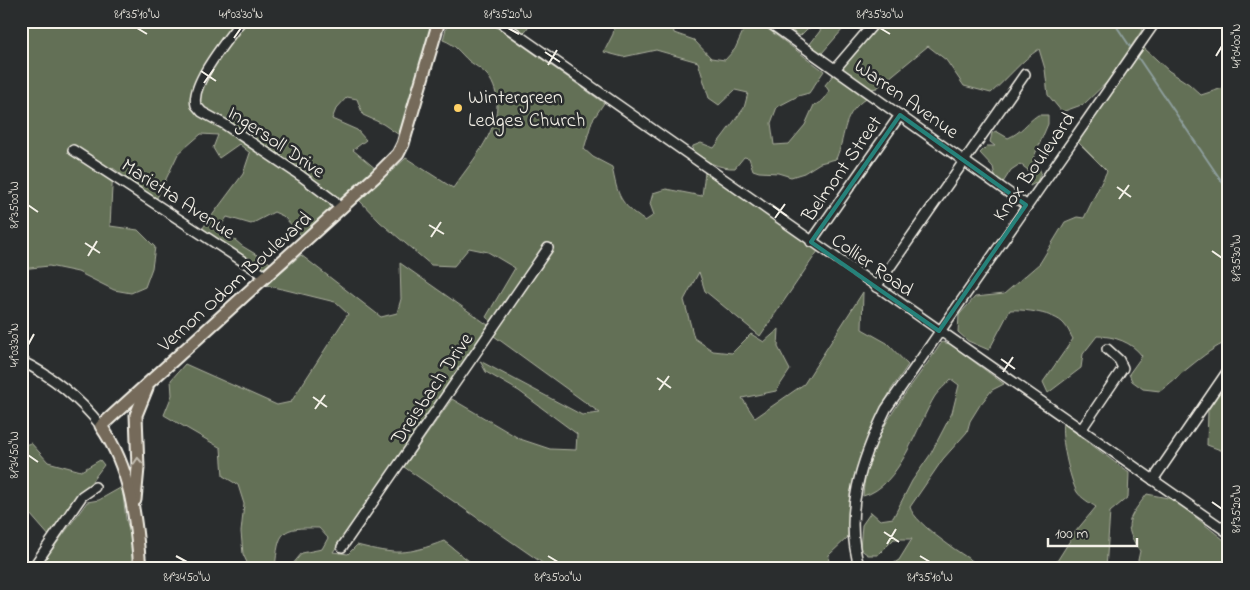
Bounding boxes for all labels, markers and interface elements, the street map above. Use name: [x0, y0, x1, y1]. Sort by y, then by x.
text: 81°35'10"W: [114, 6, 160, 24]
text: 41°03'30"N: [219, 6, 263, 24]
text: 81°35'20"W: [484, 6, 532, 24]
text: 81°35'30"W: [857, 6, 903, 24]
text: 41°04'00"N: [1228, 24, 1246, 68]
street label: Warren Avenue: [847, 53, 964, 147]
place label: Wintergreen Ledges Church: [468, 84, 585, 137]
street label: Ingersoll Drive: [220, 100, 330, 187]
marker: Wintergreen Ledges Church: [452, 102, 464, 114]
street label: Knox Boulevard: [987, 107, 1083, 228]
street label: Belmont Street: [795, 110, 891, 229]
street label: Marietta Avenue: [115, 152, 240, 248]
text: 81°35'00"W: [6, 181, 24, 229]
street label: Vernon Odom Boulevard: [151, 206, 319, 361]
street label: Collier Road: [824, 227, 919, 305]
text: 81°35'30"W: [1228, 235, 1246, 281]
text: 41°03'30"N: [6, 323, 24, 367]
street label: Dreisbach Drive: [384, 327, 481, 452]
text: 81°34'50"W: [6, 432, 24, 478]
one-way arrow: [132, 457, 143, 465]
text: 81°35'20"W: [1228, 485, 1246, 533]
scale bar: [1048, 515, 1136, 547]
text: 100 m: [1055, 523, 1088, 545]
text: 81°34'50"W: [164, 569, 210, 587]
text: 81°35'00"W: [534, 569, 582, 587]
text: 81°35'10"W: [907, 569, 953, 587]

